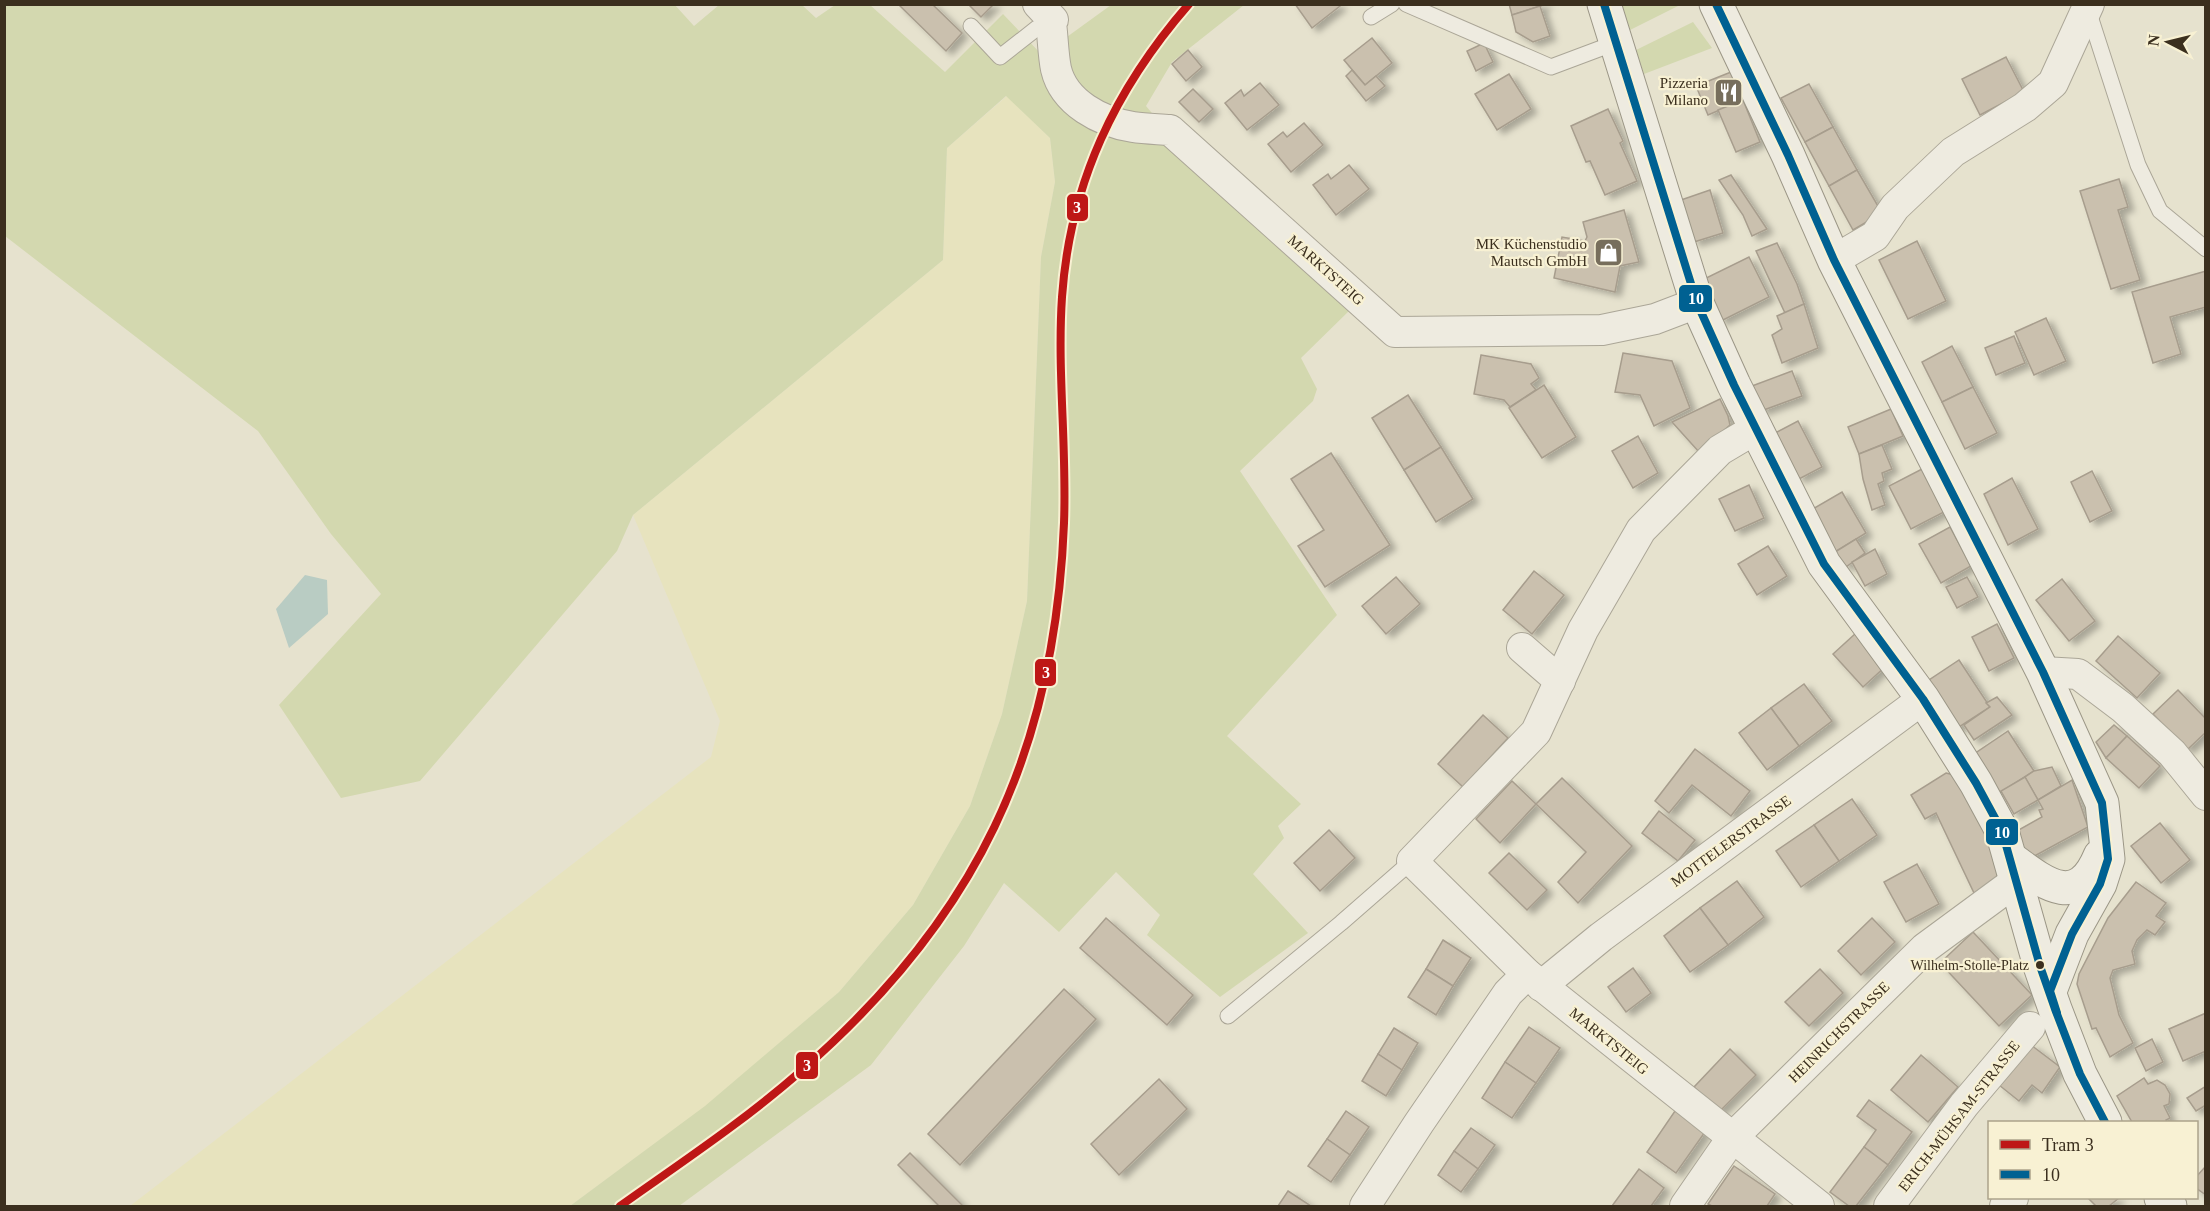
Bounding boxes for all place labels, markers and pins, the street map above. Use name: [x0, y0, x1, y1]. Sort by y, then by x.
place label: Pizzeria Milano: [1660, 75, 1708, 108]
restaurant icon: Pizzeria Milano: [1713, 76, 1745, 108]
place label: MK Küchenstudio Mautsch GmbH: [1476, 236, 1587, 269]
shop icon: MK Küchenstudio Mautsch GmbH: [1592, 237, 1624, 269]
place label: Wilhelm-Stolle-Platz: [1911, 958, 2029, 973]
marker: Wilhelm-Stolle-Platz: [2034, 959, 2046, 971]

